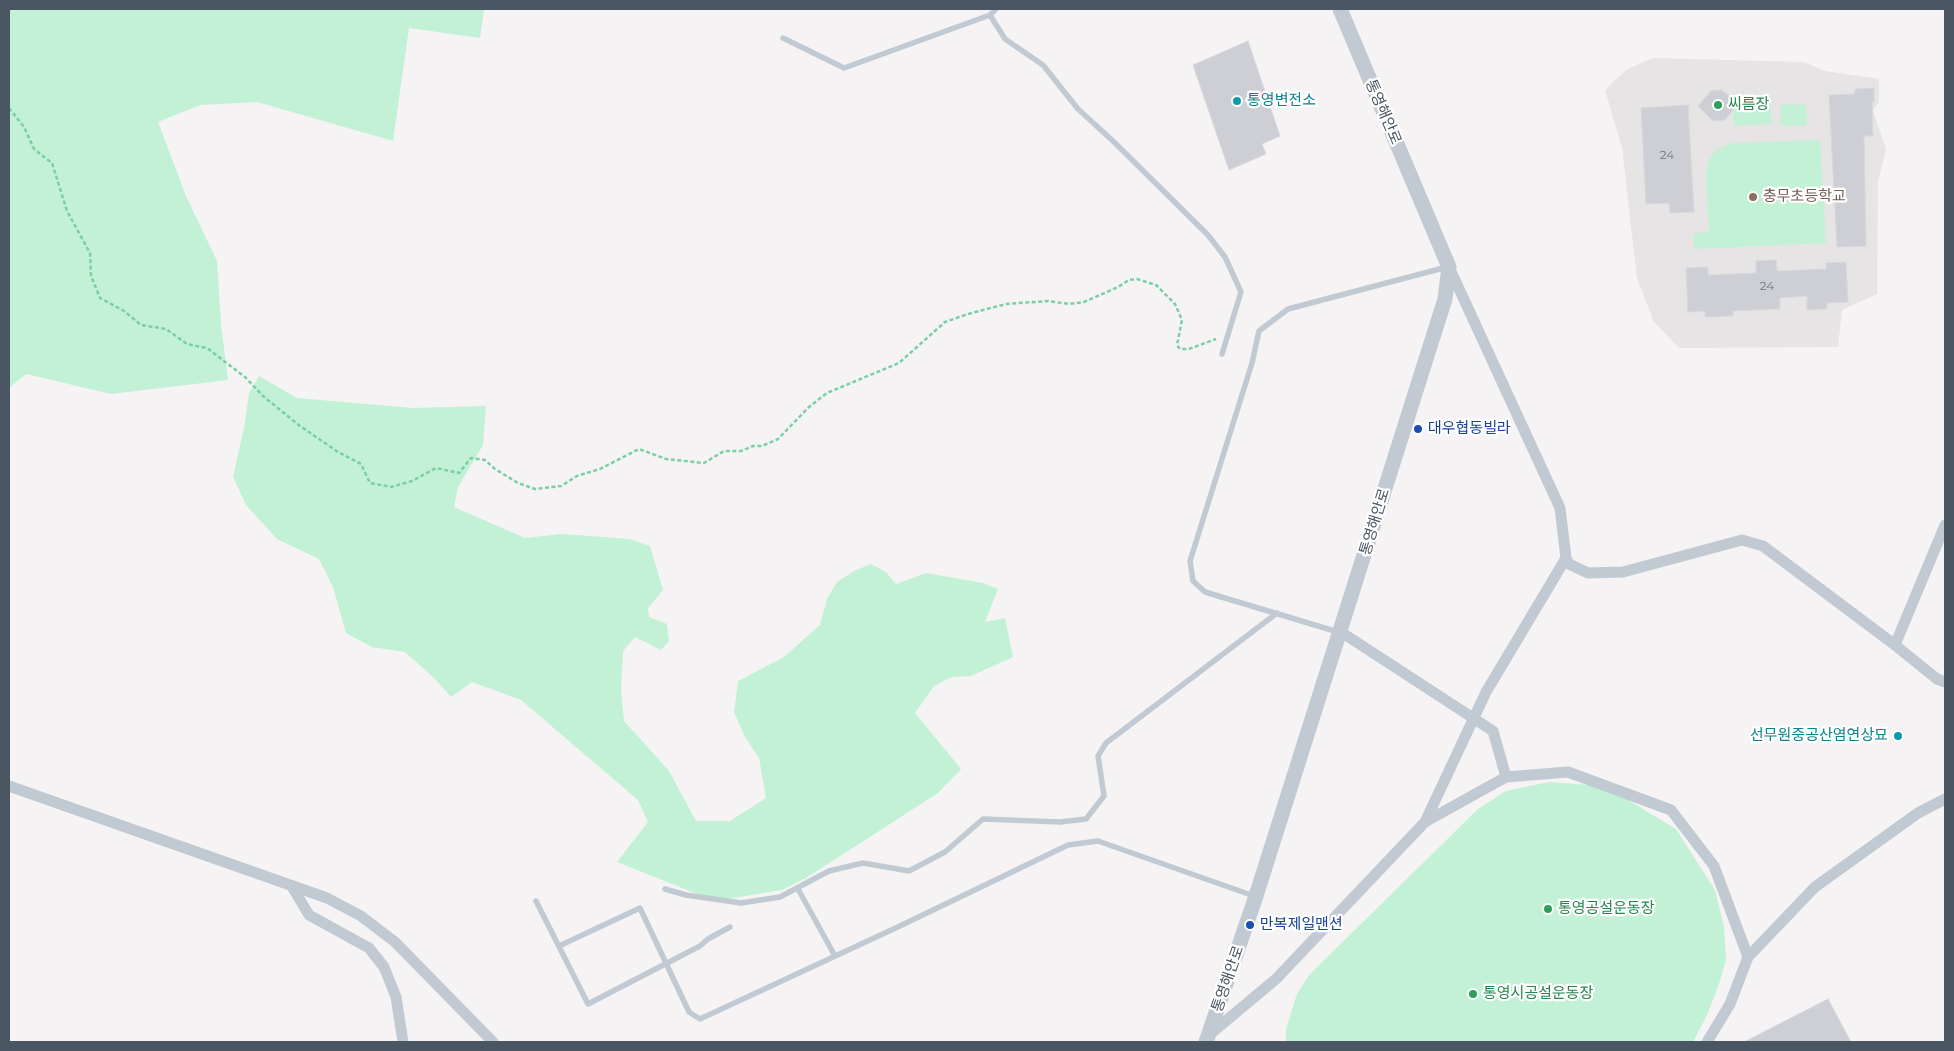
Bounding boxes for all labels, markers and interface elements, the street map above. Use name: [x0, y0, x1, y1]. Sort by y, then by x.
street label: 통영해안로: [1361, 77, 1405, 147]
place label: 통영변전소: [1247, 92, 1316, 110]
marker: 통영변전소: [1231, 95, 1243, 107]
place label: 씨름장: [1728, 96, 1769, 114]
marker: 씨름장: [1712, 99, 1724, 111]
house number: 24: [1660, 148, 1674, 162]
place label: 충무초등학교: [1763, 188, 1846, 206]
marker: 충무초등학교: [1747, 191, 1759, 203]
house number: 24: [1760, 279, 1774, 293]
place label: 대우협동빌라: [1428, 420, 1511, 438]
marker: 대우협동빌라: [1412, 423, 1424, 435]
street label: 통영해안로: [1356, 486, 1394, 558]
place label: 선무원중공산염연상묘: [1750, 727, 1888, 745]
marker: 선무원중공산염연상묘: [1892, 730, 1904, 742]
place label: 통영공설운동장: [1558, 900, 1655, 918]
marker: 통영공설운동장: [1542, 903, 1554, 915]
place label: 만복제일맨션: [1260, 916, 1343, 934]
marker: 만복제일맨션: [1244, 919, 1256, 931]
street label: 통영해안로: [1208, 943, 1248, 1015]
place label: 통영시공설운동장: [1483, 985, 1593, 1003]
marker: 통영시공설운동장: [1467, 988, 1479, 1000]

